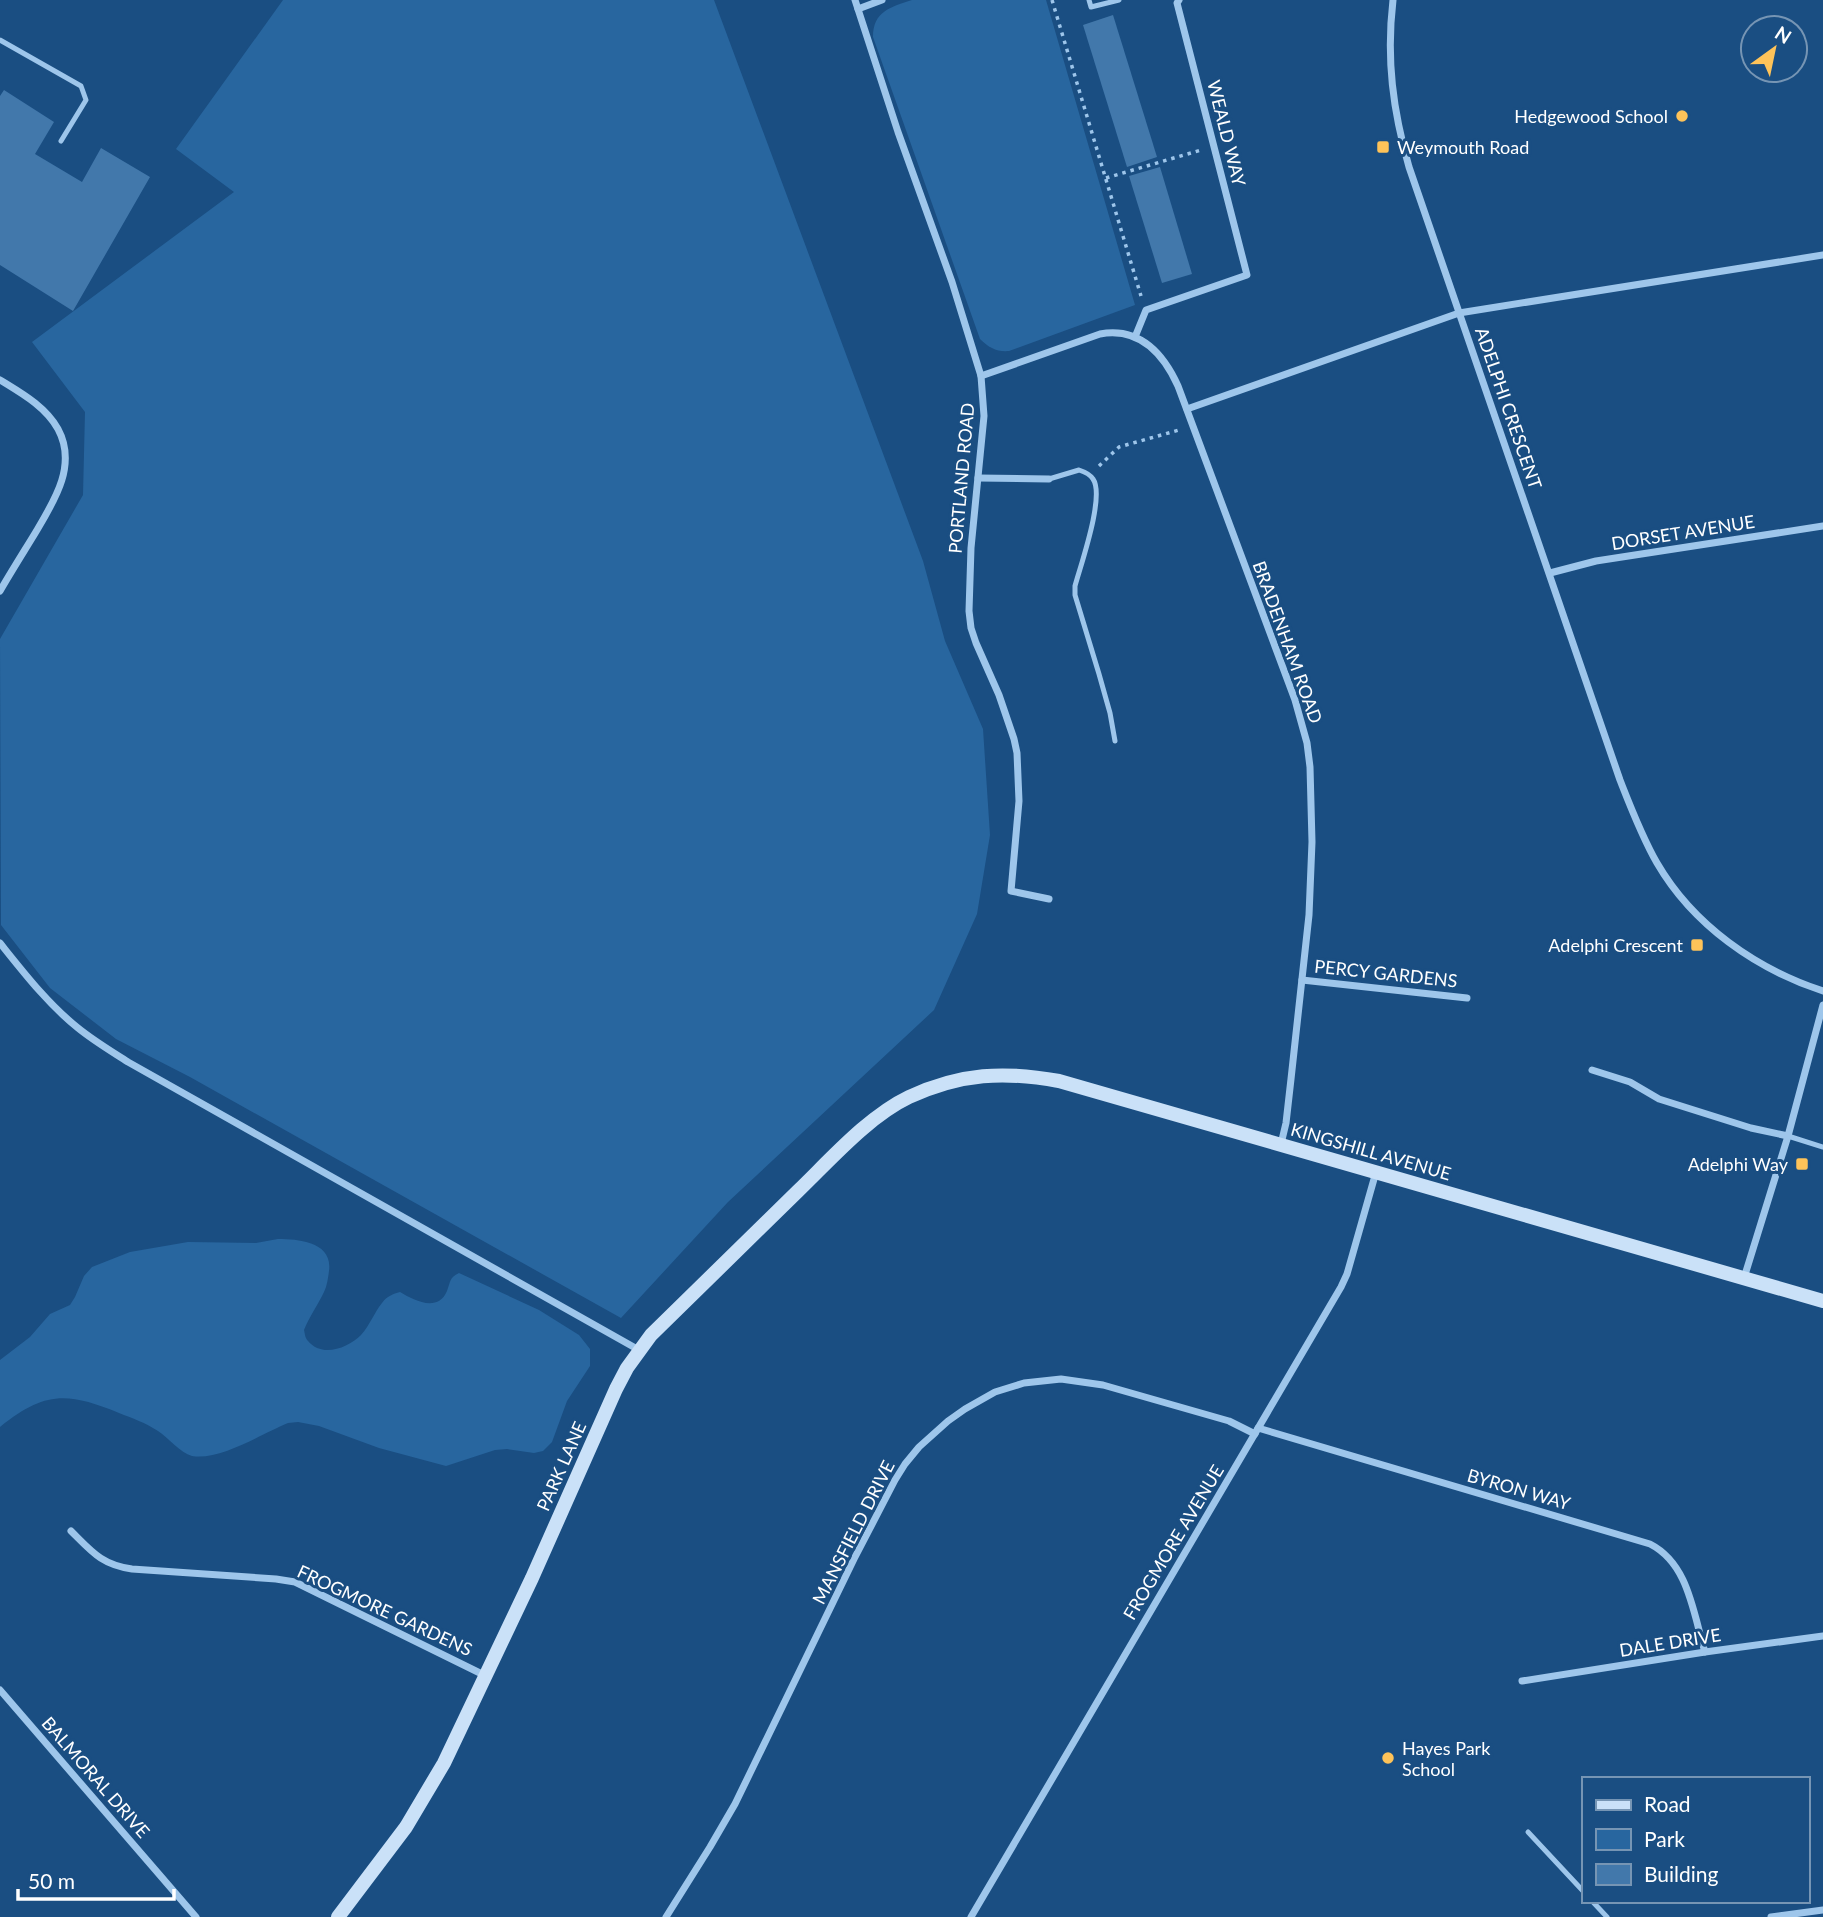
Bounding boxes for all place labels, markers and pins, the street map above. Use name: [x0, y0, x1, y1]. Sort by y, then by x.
place label: Hedgewood School: [1514, 105, 1668, 127]
marker: Hedgewood School: [1674, 108, 1690, 124]
place label: Weymouth Road: [1397, 136, 1529, 158]
marker: Weymouth Road: [1375, 139, 1391, 155]
place label: Adelphi Crescent: [1548, 934, 1684, 956]
marker: Adelphi Crescent: [1689, 937, 1705, 953]
place label: Adelphi Way: [1688, 1153, 1789, 1175]
marker: Adelphi Way: [1794, 1156, 1810, 1172]
place label: Hayes Park School: [1402, 1737, 1491, 1780]
marker: Hayes Park School: [1380, 1750, 1396, 1766]

